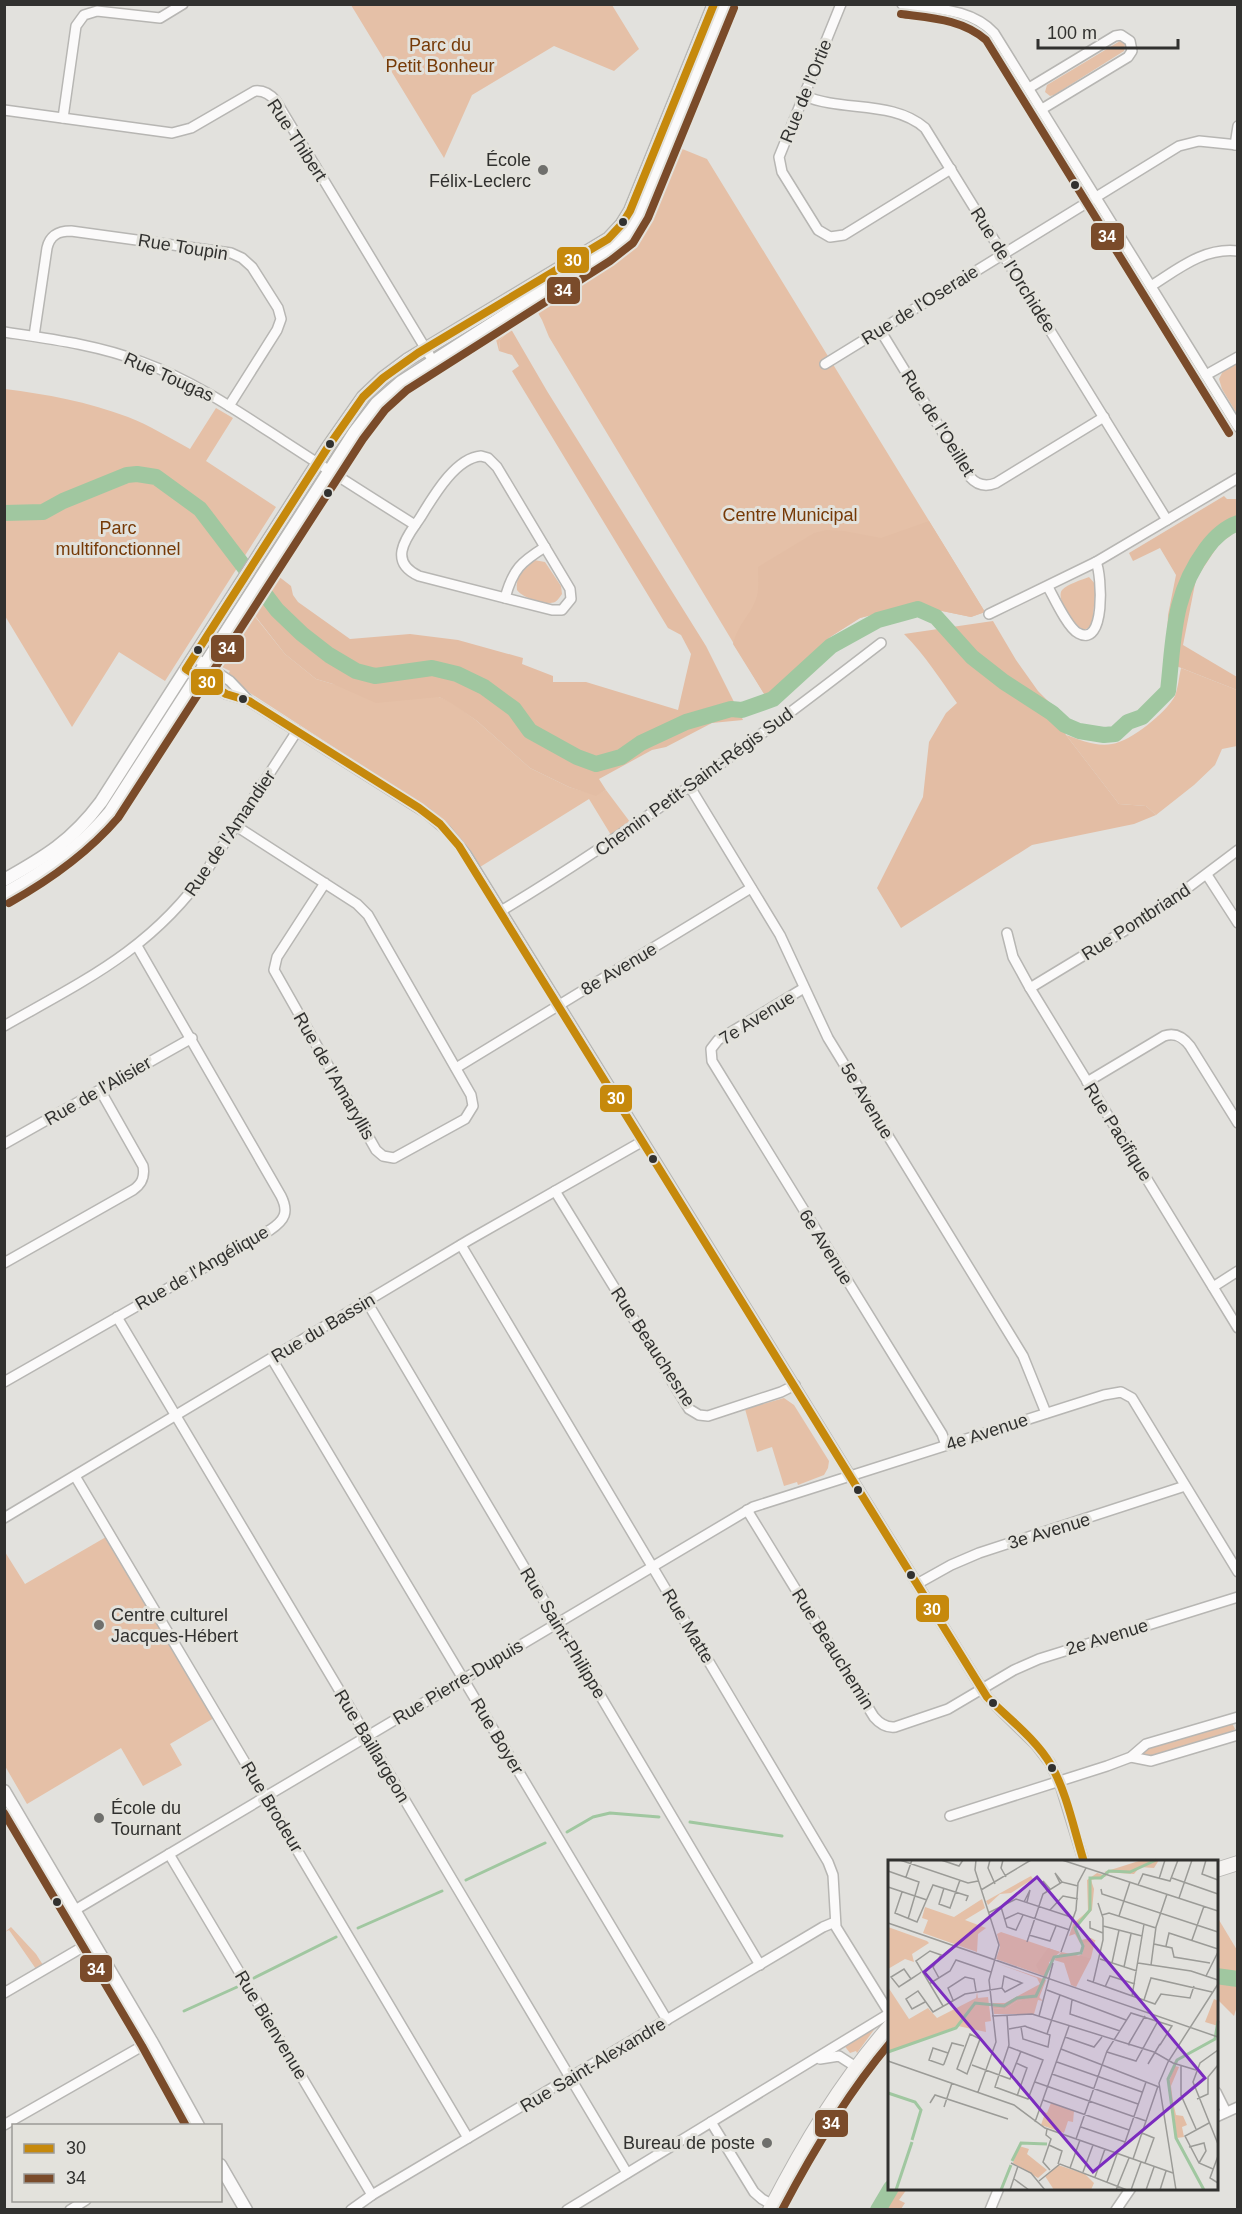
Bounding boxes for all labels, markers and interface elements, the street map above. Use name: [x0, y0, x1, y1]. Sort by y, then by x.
scale bar: [1038, 12, 1178, 50]
text: 100 m: [1047, 23, 1097, 43]
park label: Parc du Petit Bonheur: [385, 35, 495, 76]
street label: Rue de l'Ortie: [776, 36, 836, 146]
street label: Rue Thibert: [263, 95, 331, 185]
place label: École Félix-Leclerc: [429, 150, 531, 191]
marker: École Félix-Leclerc: [536, 163, 550, 177]
unlabelled marker: [1069, 179, 1081, 191]
street label: Rue de l'Orchidée: [966, 204, 1060, 336]
unlabelled marker: [617, 216, 629, 228]
line badge: 34: [1090, 222, 1125, 251]
text: 34: [1098, 228, 1116, 245]
street label: Rue Toupin: [137, 230, 229, 264]
line badge: 30: [556, 246, 590, 274]
text: 30: [564, 252, 582, 269]
street label: Rue de l'Oseraie: [858, 261, 982, 349]
line badge: 34: [546, 276, 581, 305]
text: 34: [554, 282, 572, 299]
street label: Rue Tougas: [121, 348, 217, 406]
street label: Rue de l'Oeillet: [897, 366, 979, 480]
unlabelled marker: [324, 438, 336, 450]
unlabelled marker: [322, 487, 334, 499]
park label: Centre Municipal: [722, 505, 858, 525]
park label: Parc multifonctionnel: [55, 518, 181, 559]
line badge: 34: [210, 634, 245, 663]
text: 34: [218, 640, 236, 657]
unlabelled marker: [192, 644, 204, 656]
line badge: 30: [190, 668, 224, 696]
text: 30: [198, 674, 216, 691]
unlabelled marker: [237, 693, 249, 705]
street label: Chemin Petit-Saint-Régis Sud: [591, 704, 797, 860]
street label: Rue de l'Amandier: [180, 766, 280, 900]
street label: Rue Pontbriand: [1078, 880, 1194, 964]
street label: 8e Avenue: [578, 939, 660, 999]
street label: 7e Avenue: [716, 987, 798, 1049]
street label: Rue de l'Amaryllis: [289, 1009, 379, 1143]
street label: Rue de l'Alisier: [41, 1052, 155, 1130]
street label: 5e Avenue: [837, 1060, 897, 1142]
street label: Rue Pacifique: [1080, 1079, 1156, 1185]
line badge: 30: [599, 1084, 633, 1113]
text: 30: [607, 1090, 625, 1107]
unlabelled marker: [647, 1153, 659, 1165]
street label: 6e Avenue: [795, 1206, 857, 1288]
street label: Rue de l'Angélique: [132, 1222, 272, 1314]
street label: Rue Beauchesne: [607, 1284, 699, 1410]
street label: Rue du Bassin: [268, 1289, 378, 1367]
street label: 4e Avenue: [944, 1409, 1030, 1455]
unlabelled marker: [852, 1484, 864, 1496]
street label: 3e Avenue: [1006, 1509, 1092, 1553]
street label: Rue Saint-Philippe: [516, 1564, 610, 1702]
unlabelled marker: [905, 1569, 917, 1581]
street label: Rue Matte: [658, 1585, 718, 1667]
street label: Rue Beauchemin: [788, 1585, 878, 1713]
line badge: 30: [915, 1594, 950, 1623]
text: 30: [923, 1601, 941, 1618]
place label: Centre culturel Jacques-Hébert: [111, 1605, 238, 1646]
street label: 2e Avenue: [1064, 1615, 1150, 1659]
marker: Centre culturel Jacques-Hébert: [92, 1618, 106, 1632]
street label: Rue Pierre-Dupuis: [389, 1635, 527, 1729]
street label: Rue Baillargeon: [330, 1686, 414, 1806]
street label: Rue Boyer: [467, 1694, 527, 1778]
unlabelled marker: [987, 1697, 999, 1709]
street label: Rue Brodeur: [237, 1758, 307, 1856]
unlabelled marker: [1046, 1762, 1058, 1774]
place label: École du Tournant: [111, 1798, 181, 1839]
marker: École du Tournant: [92, 1811, 106, 1825]
inset map: [888, 1860, 1218, 2190]
unlabelled marker: [51, 1896, 63, 1908]
line badge: 34: [79, 1954, 113, 1983]
text: 34: [87, 1961, 105, 1978]
street label: Rue Bienvenue: [231, 1967, 311, 2083]
street label: Rue Saint-Alexandre: [517, 2014, 669, 2116]
line badge: 34: [814, 2109, 849, 2138]
text: 34: [822, 2115, 840, 2132]
legend: [12, 2124, 222, 2202]
place label: Bureau de poste: [623, 2133, 755, 2153]
marker: Bureau de poste: [760, 2136, 774, 2150]
text: 30: [66, 2138, 86, 2158]
text: 34: [66, 2168, 86, 2188]

